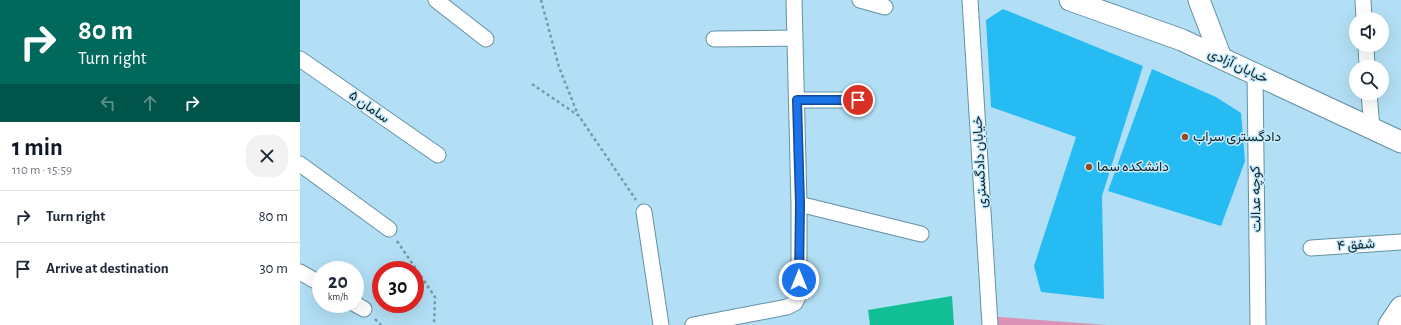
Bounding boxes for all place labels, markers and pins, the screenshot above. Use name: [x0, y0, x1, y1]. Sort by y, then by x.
pin: [841, 83, 875, 117]
place label: دادگستری سراب: [1193, 129, 1281, 145]
marker: دادگستری سراب: [1180, 132, 1190, 142]
place label: دانشکده سما: [1097, 160, 1169, 174]
marker: دانشکده سما: [1084, 162, 1094, 172]

